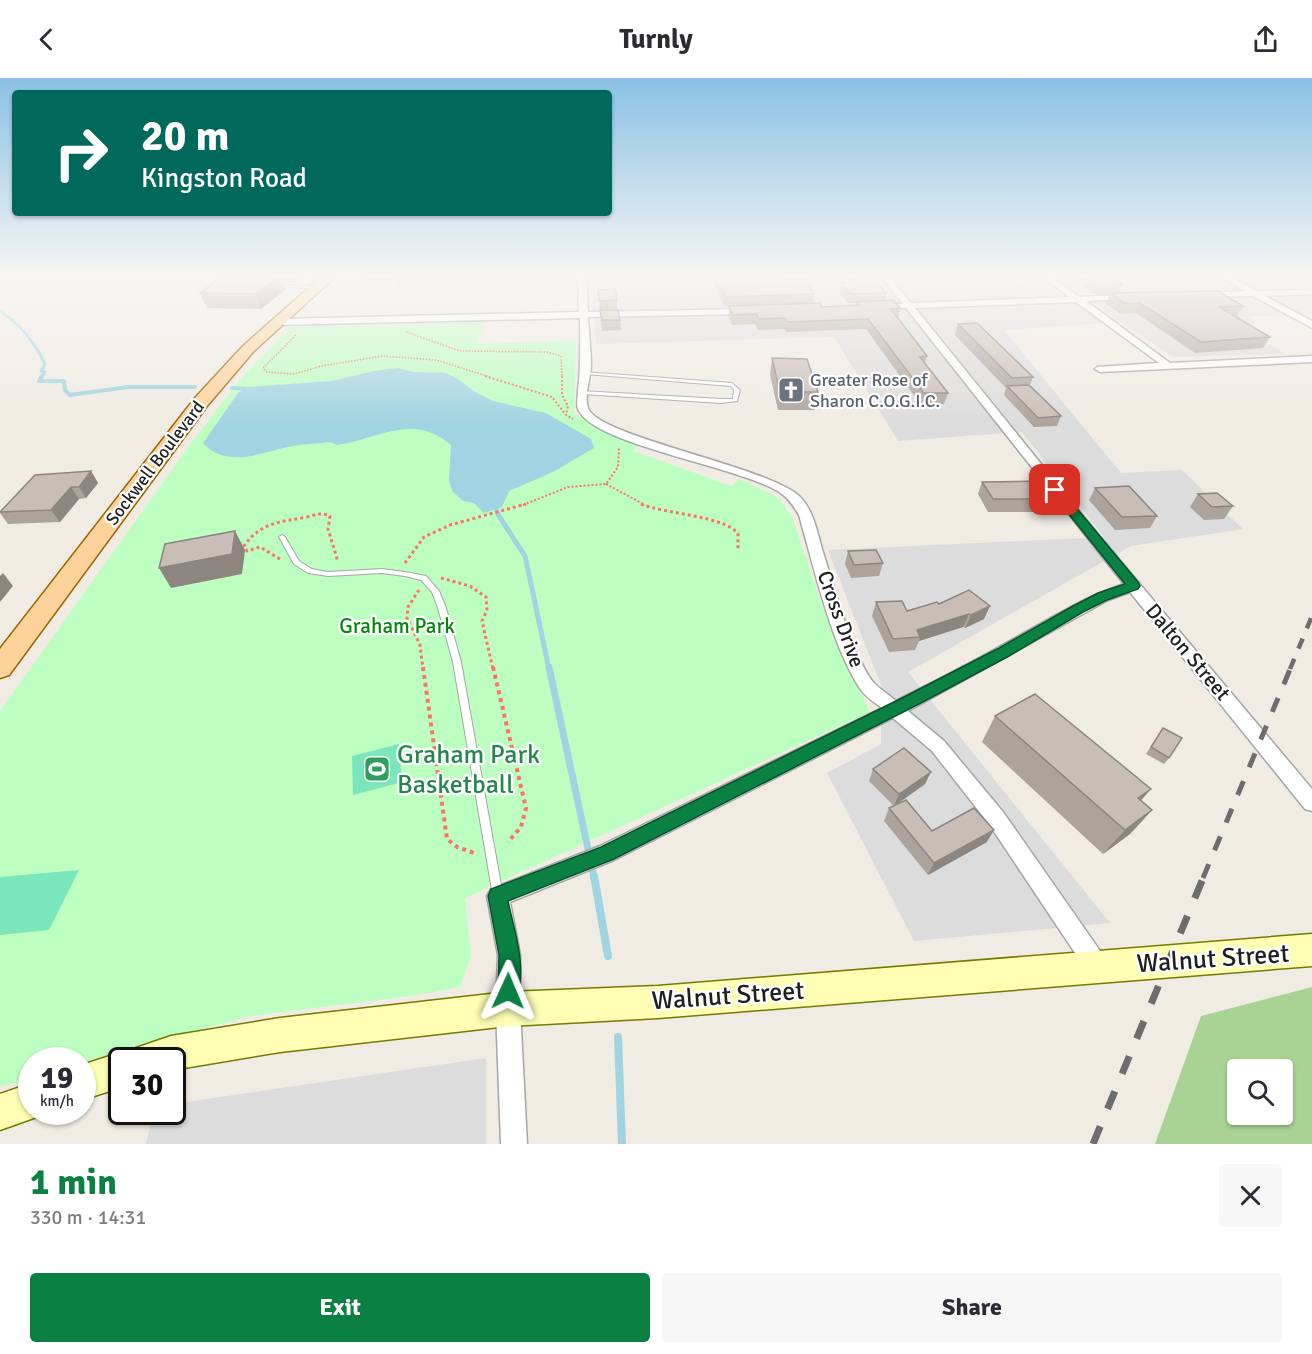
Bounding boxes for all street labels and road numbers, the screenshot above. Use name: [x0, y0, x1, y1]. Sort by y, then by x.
street label: Sockwell Boulevard: [101, 396, 209, 530]
street label: Cross Drive: [812, 567, 870, 671]
street label: Dalton Street: [1140, 598, 1236, 706]
street label: Walnut Street: [1136, 938, 1290, 980]
street label: Walnut Street: [651, 975, 805, 1017]

